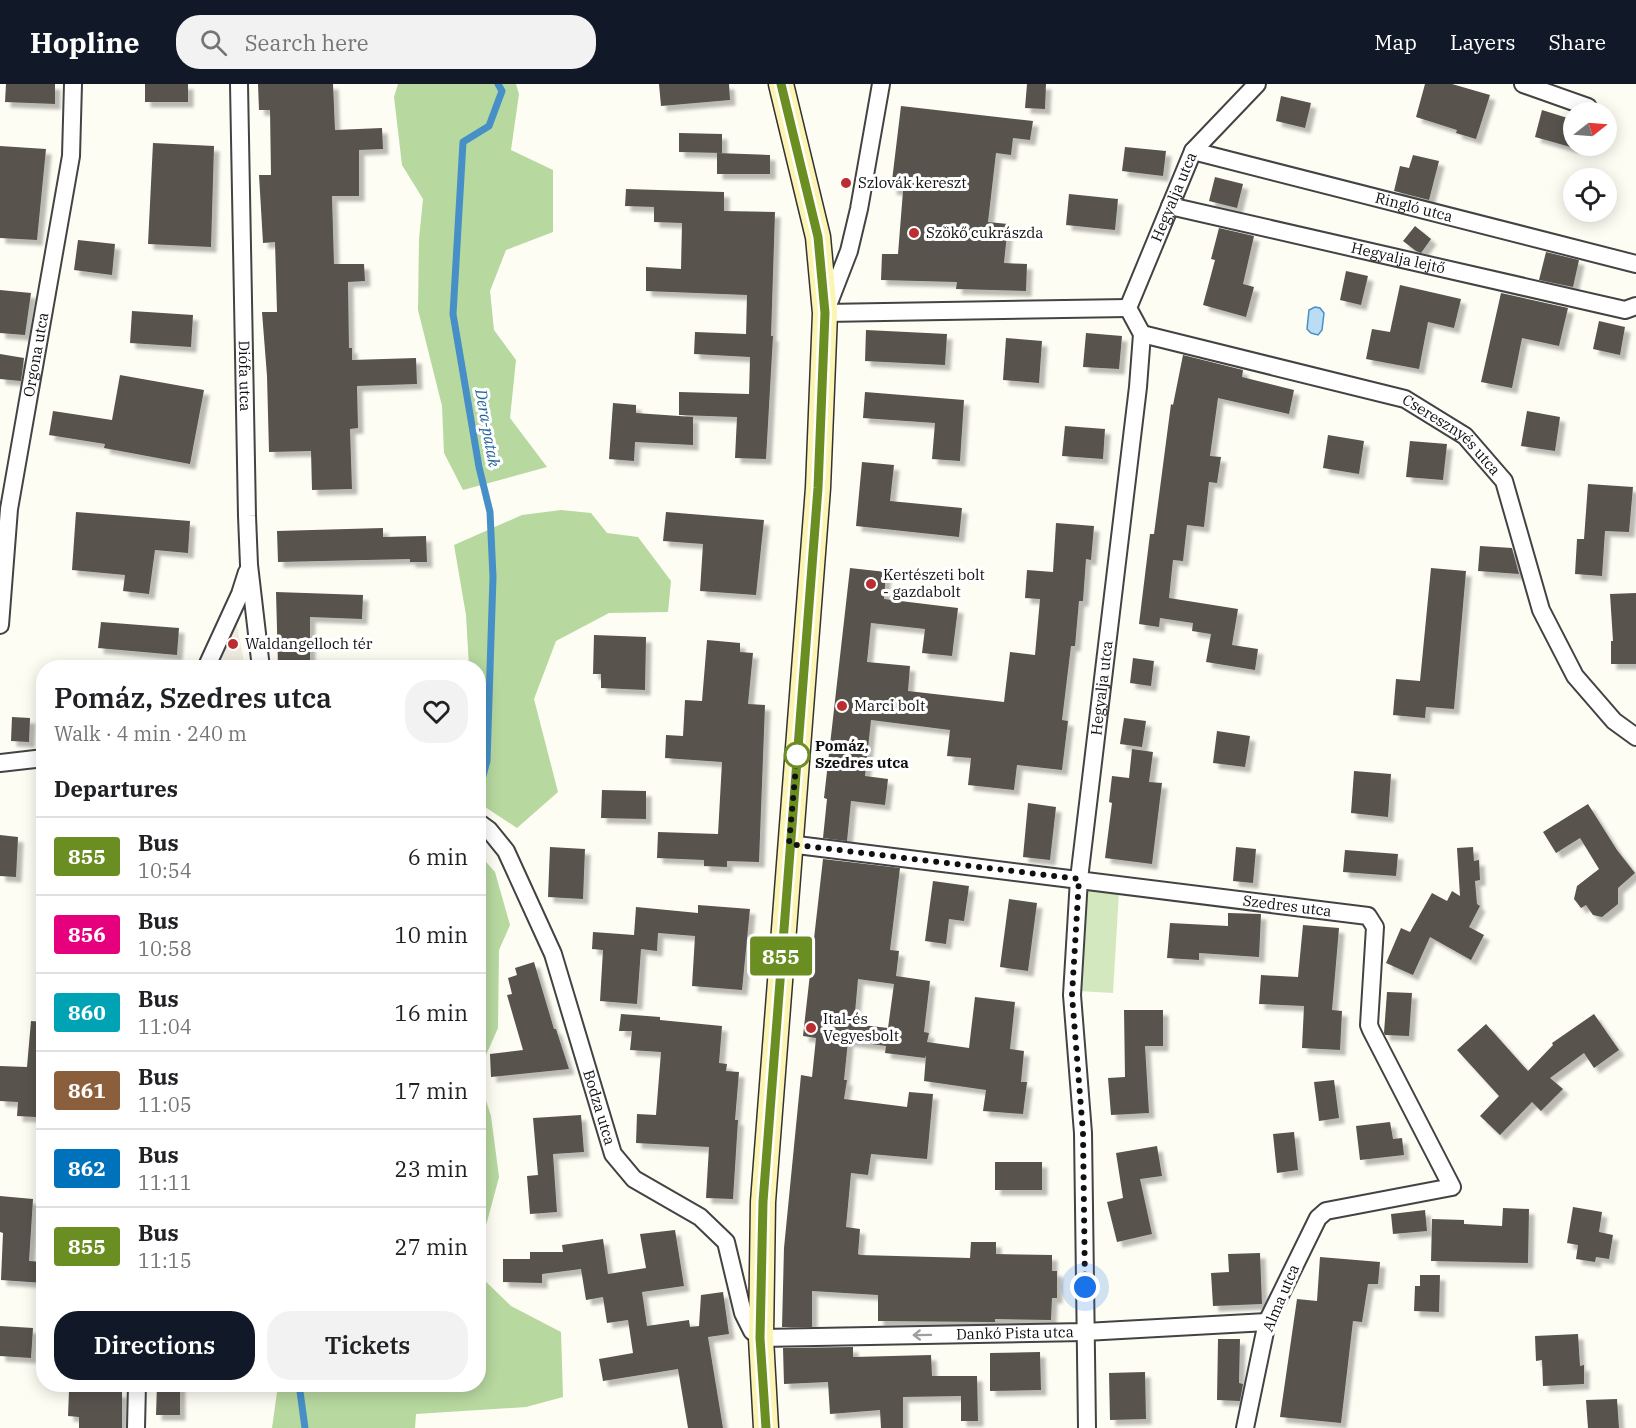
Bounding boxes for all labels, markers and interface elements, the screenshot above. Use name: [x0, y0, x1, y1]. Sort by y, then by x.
search box: [176, 15, 596, 69]
text: Hopline: [30, 24, 140, 61]
icon: search: [197, 26, 230, 59]
text: Search here: [245, 28, 369, 57]
text: Map: [1374, 28, 1417, 56]
text: Layers: [1450, 28, 1516, 56]
text: Share: [1549, 28, 1606, 56]
north arrow: [1563, 102, 1617, 156]
map controls: [1563, 102, 1617, 222]
street label: Hegyalja utca: [1146, 149, 1201, 245]
button: locate: [1563, 168, 1617, 222]
place label: Szlovák kereszt: [858, 173, 967, 192]
marker: Szlovák kereszt: [839, 176, 853, 190]
street label: Ringló utca: [1373, 188, 1455, 226]
place label: Szökő cukrászda: [926, 223, 1044, 242]
marker: Szökő cukrászda: [907, 226, 921, 240]
street label: Hegyalja lejtő: [1349, 238, 1447, 278]
street label: Orgona utca: [19, 311, 52, 398]
street label: Diófa utca: [235, 340, 255, 412]
water label: Dera-patak: [471, 387, 505, 469]
street label: Cseresznyés utca: [1399, 390, 1505, 479]
place label: Kertészeti bolt - gazdabolt: [883, 565, 985, 601]
marker: Kertészeti bolt - gazdabolt: [864, 577, 878, 591]
place label: Waldangelloch tér: [245, 634, 373, 653]
marker: Waldangelloch tér: [226, 637, 240, 651]
street label: Hegyalja utca: [1086, 639, 1117, 737]
text: Pomáz, Szedres utca: [54, 679, 332, 716]
button: heart: [405, 680, 468, 743]
place label: Marci bolt: [854, 696, 925, 715]
marker: Marci bolt: [835, 699, 849, 713]
text: Walk · 4 min · 240 m: [54, 720, 247, 747]
place label: Pomáz, Szedres utca: [815, 736, 909, 772]
marker: Pomáz, Szedres utca: [784, 742, 810, 768]
text: Departures: [54, 774, 178, 803]
text: Bus: [138, 828, 179, 857]
text: 855: [68, 842, 106, 870]
text: 6 min: [408, 842, 468, 871]
text: 10:54: [138, 857, 192, 884]
street label: Szedres utca: [1242, 891, 1333, 920]
text: Bus: [138, 906, 179, 935]
text: 856: [68, 920, 106, 948]
text: 10 min: [395, 920, 468, 949]
text: 10:58: [138, 935, 192, 962]
line badge: 855: [746, 936, 816, 976]
text: 855: [762, 942, 800, 970]
text: Bus: [138, 984, 179, 1013]
text: 860: [68, 998, 106, 1026]
text: 16 min: [395, 998, 468, 1027]
place label: Ital-és Vegyesbolt: [823, 1009, 899, 1045]
text: 11:04: [138, 1013, 192, 1040]
marker: Ital-és Vegyesbolt: [804, 1021, 818, 1035]
text: Bus: [138, 1062, 179, 1091]
street label: Bodza utca: [579, 1067, 620, 1147]
text: 861: [68, 1076, 106, 1104]
text: 17 min: [395, 1076, 468, 1105]
text: 11:05: [138, 1091, 192, 1118]
text: Bus: [138, 1140, 179, 1169]
text: 862: [68, 1154, 106, 1182]
text: 23 min: [395, 1154, 468, 1183]
text: 11:11: [138, 1169, 192, 1196]
text: Bus: [138, 1218, 179, 1247]
text: 855: [68, 1232, 106, 1260]
text: 27 min: [395, 1232, 468, 1261]
text: 11:15: [138, 1247, 192, 1274]
street label: Alma utca: [1258, 1261, 1303, 1334]
your location: [1070, 1272, 1100, 1302]
button: Directions: [54, 1311, 255, 1380]
button: Tickets: [267, 1311, 468, 1380]
street label: Dankó Pista utca: [956, 1322, 1074, 1343]
one-way arrow: [912, 1329, 932, 1341]

